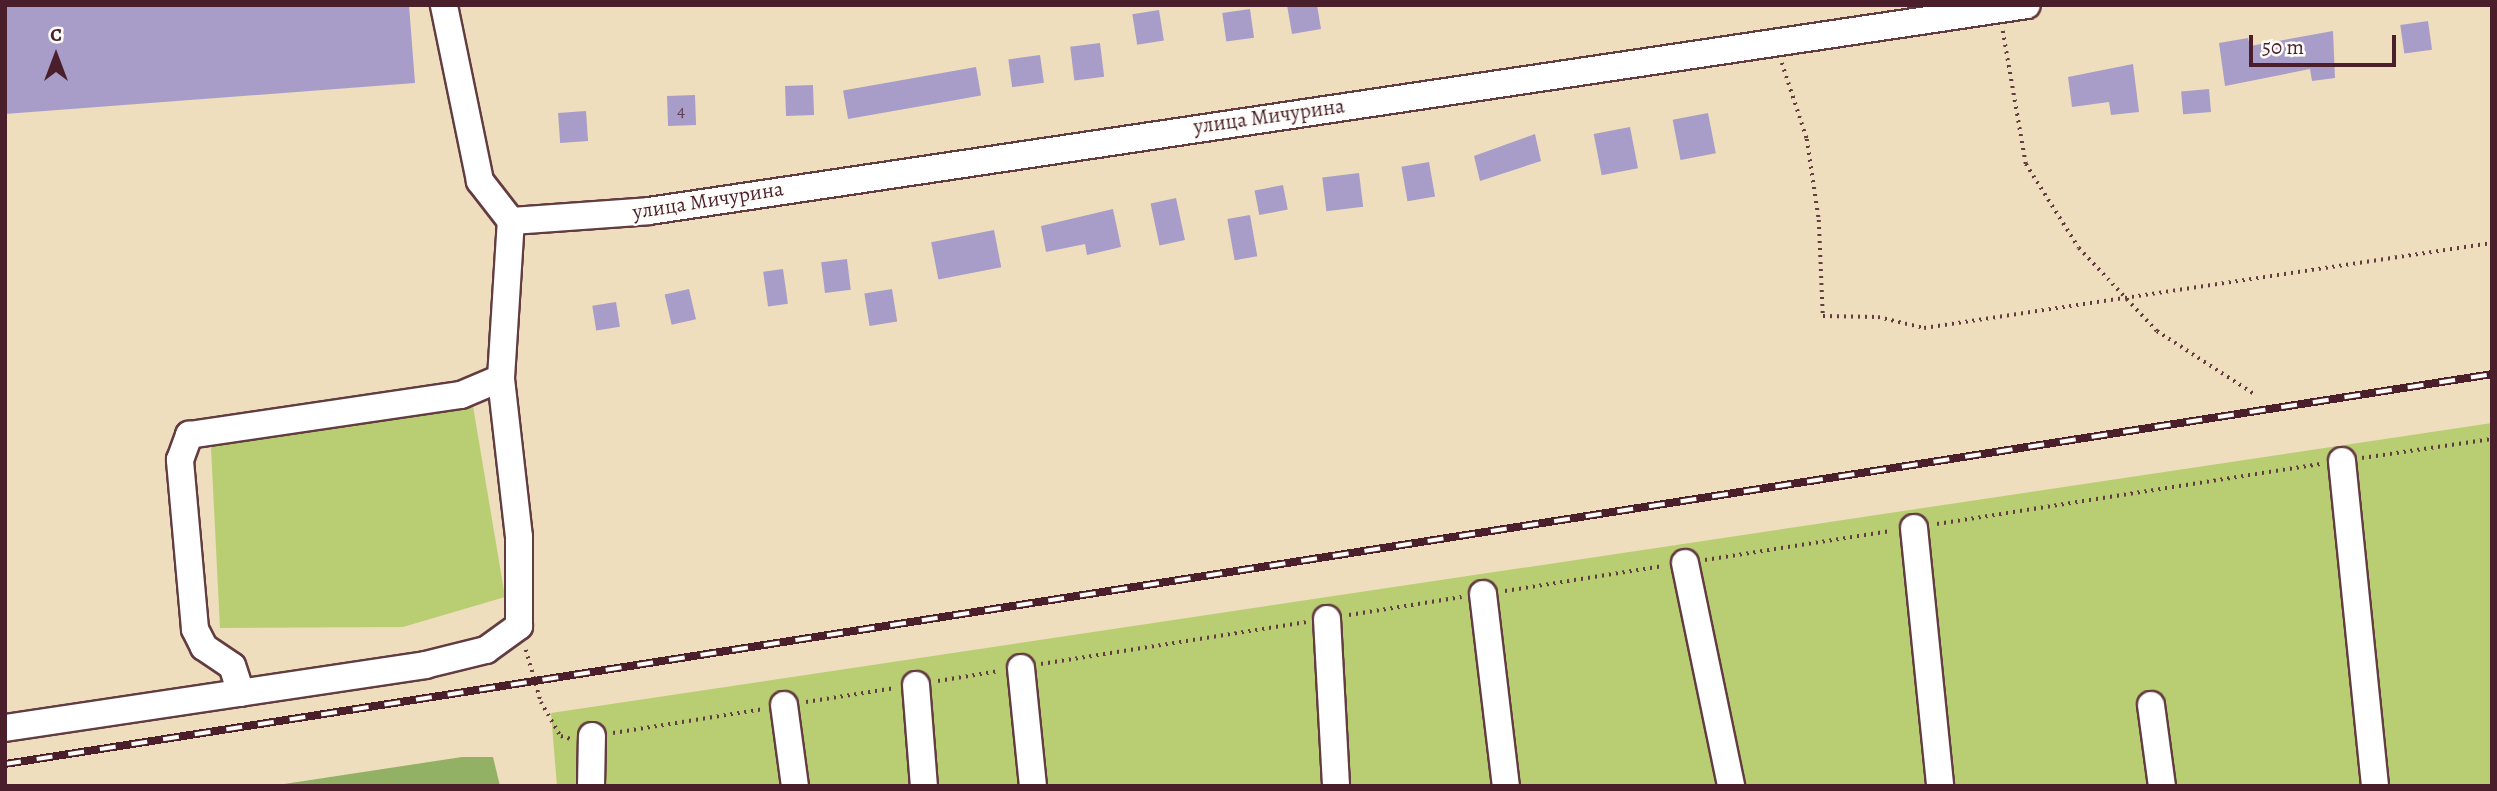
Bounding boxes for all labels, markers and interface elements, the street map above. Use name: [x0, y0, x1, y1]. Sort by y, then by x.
north arrow: [21, 21, 91, 91]
scale bar: [2252, 21, 2399, 65]
text: С: [50, 22, 62, 48]
text: 50 m: [2262, 33, 2304, 61]
street label: улица Мичурина: [1192, 93, 1346, 139]
house number: 4: [677, 99, 685, 121]
street label: улица Мичурина: [631, 176, 785, 224]

